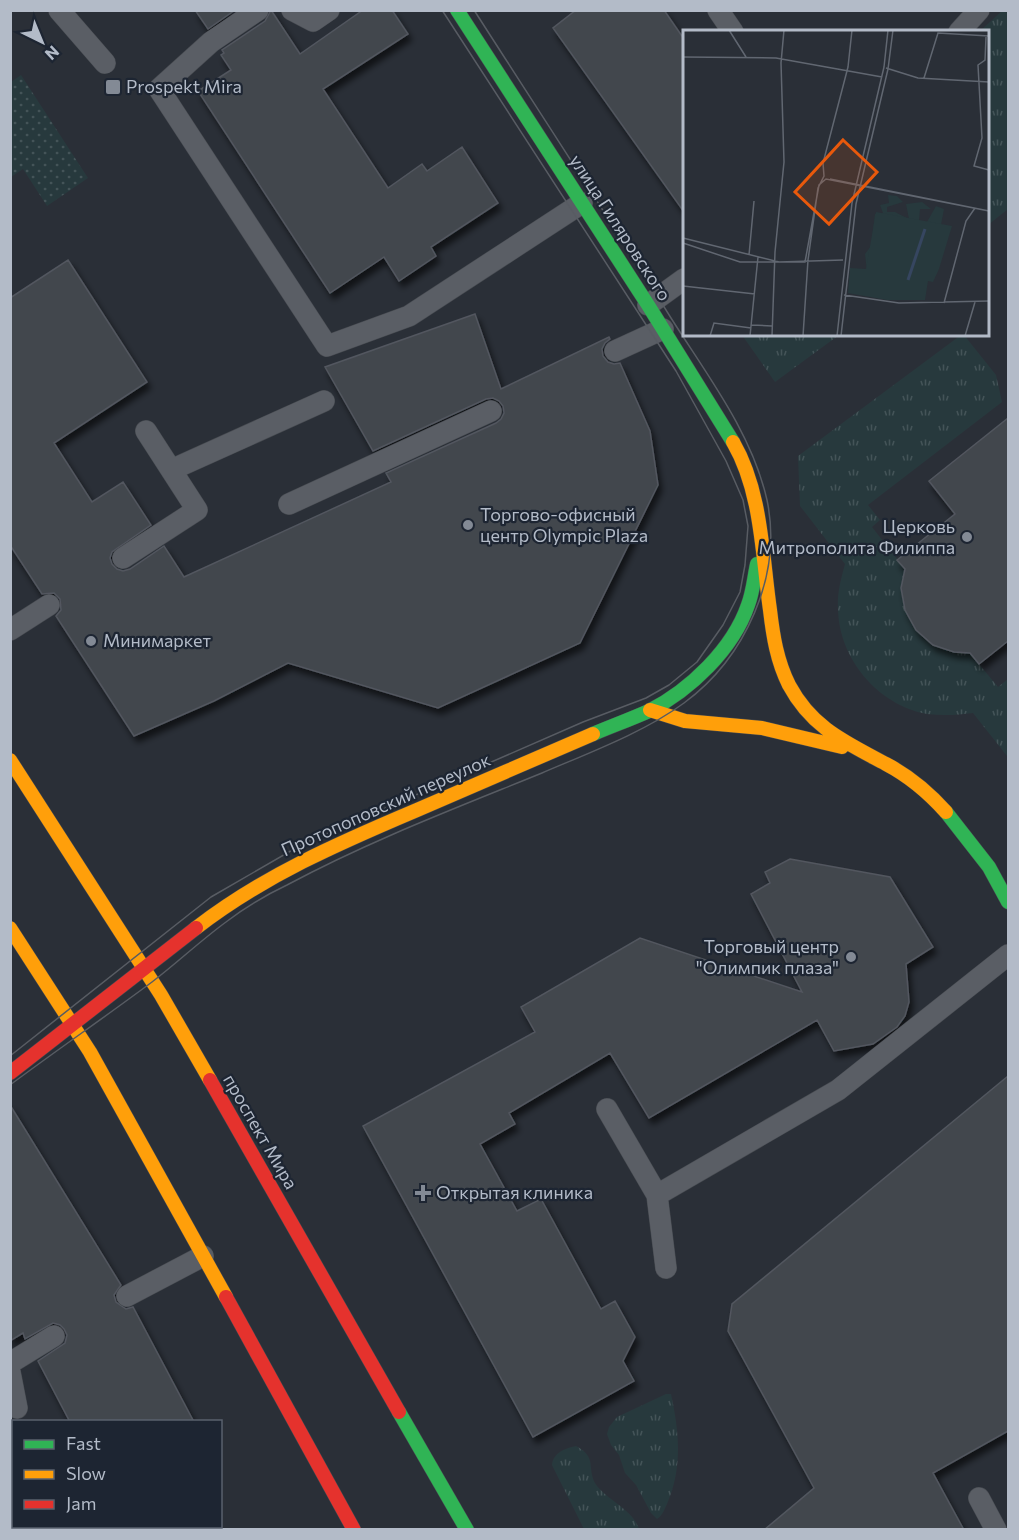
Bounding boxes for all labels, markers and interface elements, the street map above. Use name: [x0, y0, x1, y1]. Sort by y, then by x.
north arrow: [12, 12, 72, 72]
inset map: [683, 30, 989, 336]
text: N: [42, 42, 63, 64]
place label: Prospekt Mira: [126, 75, 242, 97]
marker: Prospekt Mira: [104, 78, 122, 96]
street label: улица Гиляровского: [565, 150, 676, 305]
place label: Торгово-офисный центр Olympic Plaza: [480, 503, 648, 546]
place label: Церковь Митрополита Филиппа: [759, 515, 955, 558]
marker: Торгово-офисный центр Olympic Plaza: [461, 518, 475, 532]
marker: Церковь Митрополита Филиппа: [960, 530, 974, 544]
place label: Минимаркет: [103, 629, 212, 651]
marker: Минимаркет: [84, 634, 98, 648]
street label: Протопоповский переулок: [277, 748, 494, 860]
place label: Торговый центр "Олимпик плаза": [696, 935, 839, 978]
marker: Торговый центр "Олимпик плаза": [844, 950, 858, 964]
street label: проспект Мира: [219, 1070, 303, 1193]
place label: Открытая клиника: [436, 1181, 593, 1203]
marker: Открытая клиника: [414, 1184, 432, 1202]
legend: [12, 1420, 222, 1528]
text: Fast: [66, 1432, 101, 1454]
text: Slow: [66, 1462, 106, 1484]
text: Jam: [66, 1492, 96, 1514]

